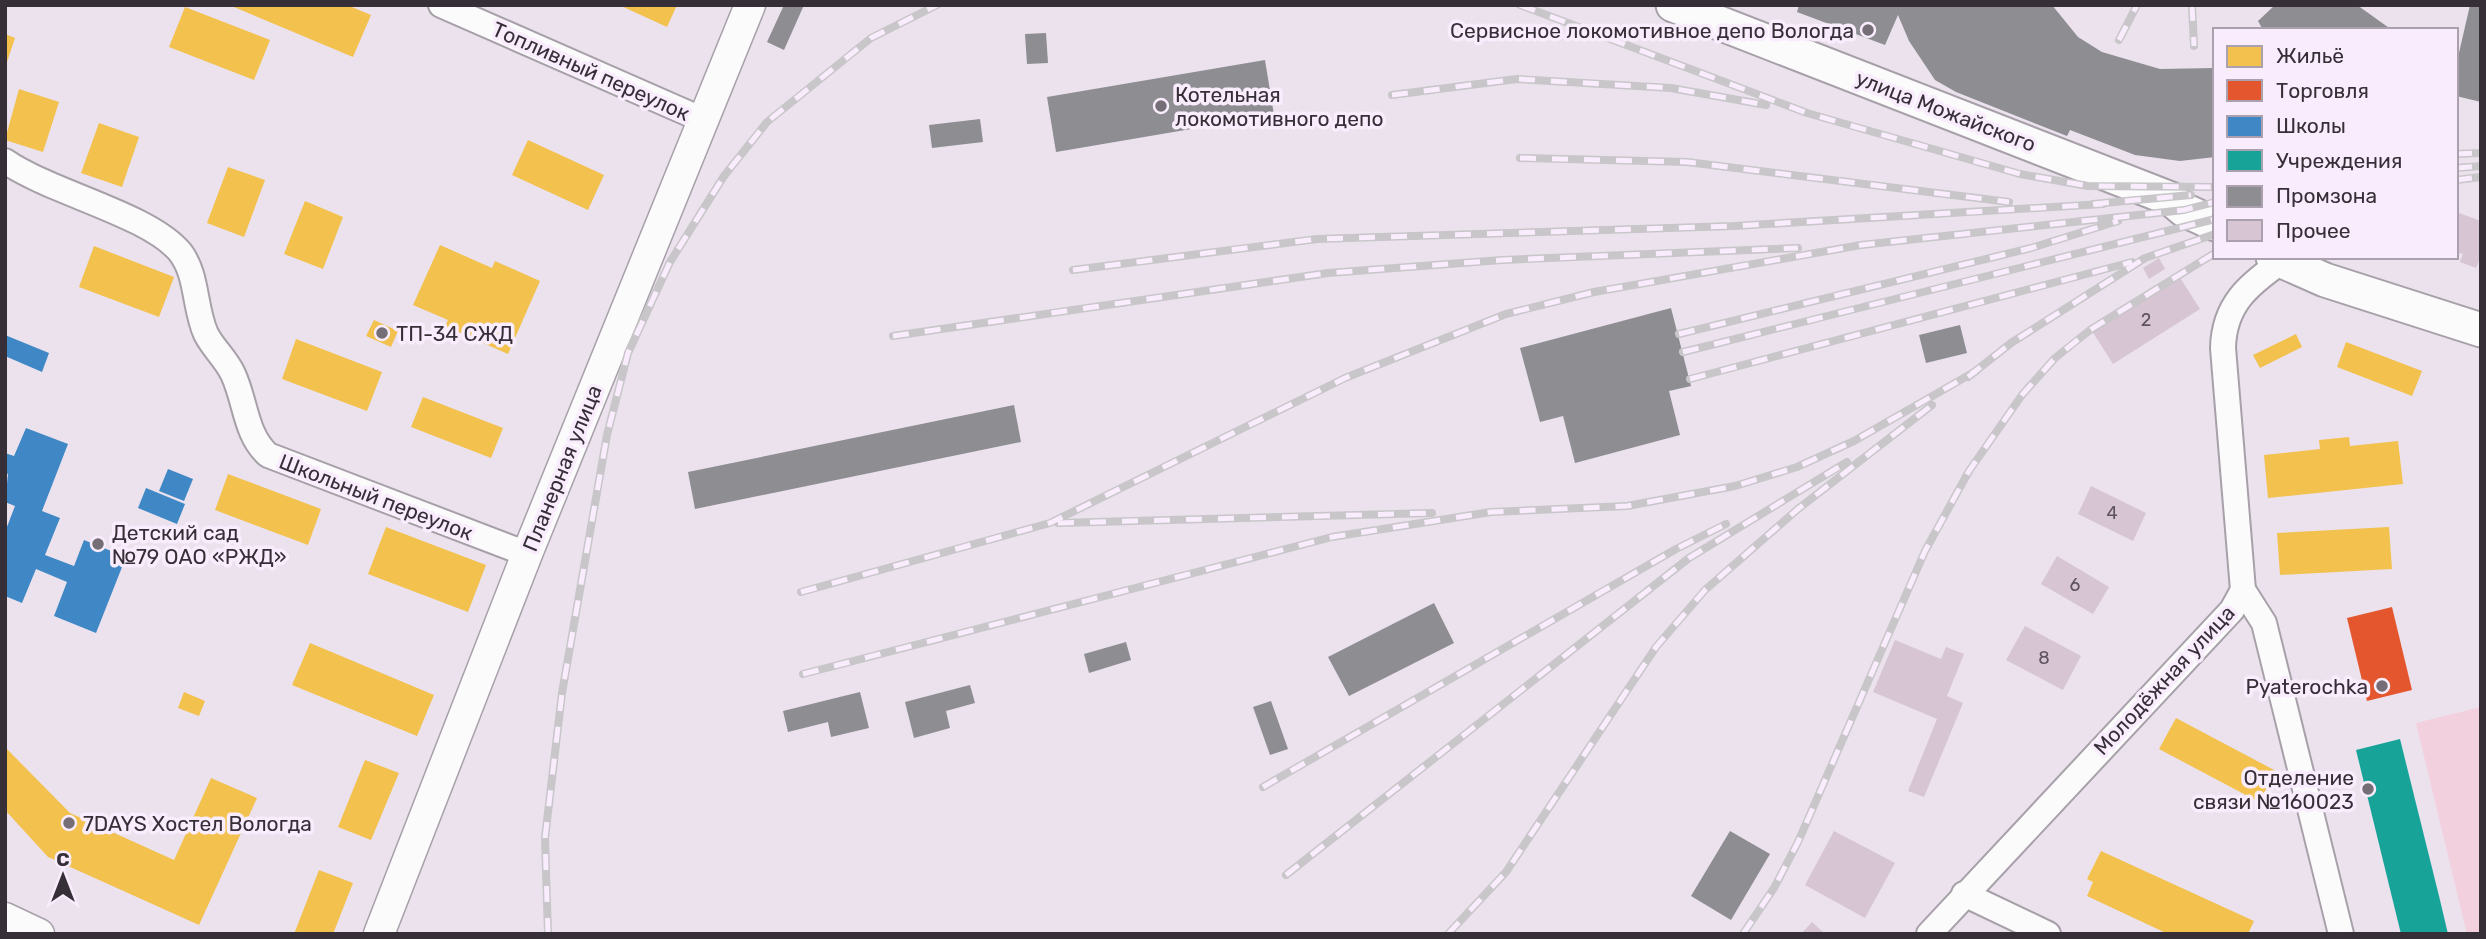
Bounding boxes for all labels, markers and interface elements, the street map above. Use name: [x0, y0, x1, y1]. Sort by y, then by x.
street label: Топливный переулок: [488, 16, 694, 126]
place label: Сервисное локомотивное депо Вологда: [1450, 18, 1854, 43]
marker: Сервисное локомотивное депо Вологда: [1860, 22, 1876, 38]
legend: [2213, 28, 2458, 259]
text: Жильё: [2276, 43, 2344, 68]
street label: улица Можайского: [1853, 65, 2039, 157]
text: Торговля: [2276, 78, 2369, 103]
place label: Котельная локомотивного депо: [1175, 82, 1383, 131]
marker: Котельная локомотивного депо: [1153, 98, 1169, 114]
text: Школы: [2276, 113, 2346, 138]
text: Учреждения: [2276, 148, 2402, 173]
text: Промзона: [2276, 183, 2377, 208]
text: Прочее: [2276, 218, 2351, 243]
house number: 2: [2141, 309, 2151, 331]
place label: ТП-34 СЖД: [396, 321, 513, 346]
marker: ТП-34 СЖД: [374, 325, 390, 341]
street label: Планерная улица: [517, 381, 607, 555]
street label: Школьный переулок: [276, 449, 476, 545]
house number: 4: [2106, 502, 2118, 524]
place label: Детский сад №79 ОАО «РЖД»: [112, 520, 287, 569]
marker: Детский сад №79 ОАО «РЖД»: [90, 536, 106, 552]
house number: 6: [2070, 574, 2081, 596]
street label: Молодёжная улица: [2088, 600, 2240, 760]
house number: 8: [2038, 647, 2050, 669]
place label: Pyaterochka: [2245, 674, 2368, 699]
marker: Pyaterochka: [2374, 678, 2390, 694]
place label: Отделение связи №160023: [2193, 765, 2354, 814]
marker: Отделение связи №160023: [2360, 781, 2376, 797]
place label: 7DAYS Хостел Вологда: [83, 811, 312, 836]
marker: 7DAYS Хостел Вологда: [61, 815, 77, 831]
north arrow: [28, 841, 98, 911]
text: С: [56, 848, 70, 871]

